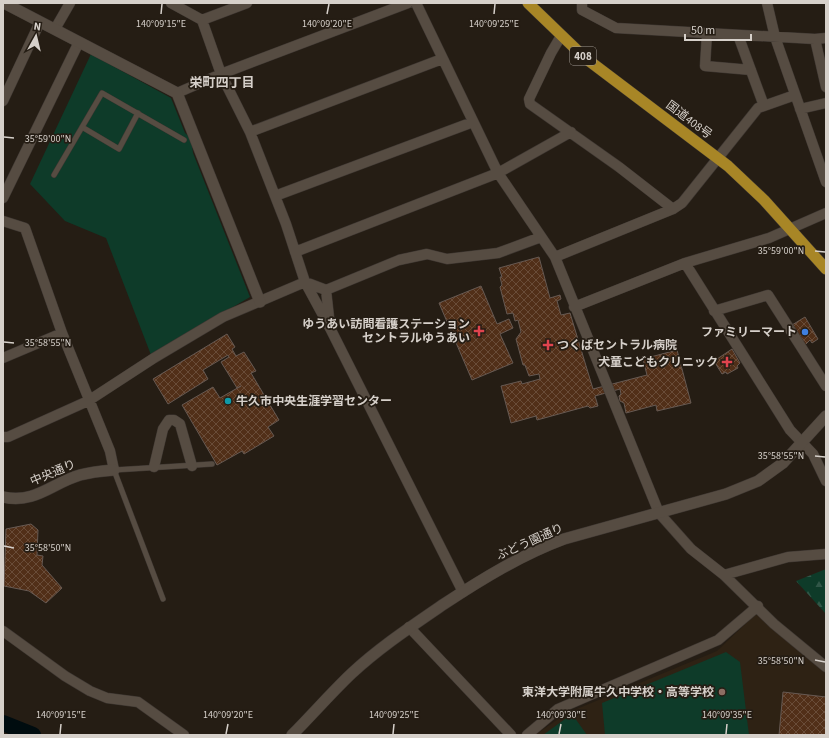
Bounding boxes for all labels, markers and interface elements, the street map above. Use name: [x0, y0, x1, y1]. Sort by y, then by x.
north arrow: [16, 16, 56, 56]
scale bar: [685, 16, 751, 42]
text: 140°09'15"E: [136, 17, 186, 31]
text: 140°09'20"E: [302, 17, 352, 31]
text: 140°09'25"E: [469, 17, 519, 31]
text: N: [33, 19, 42, 35]
text: 50 m: [691, 22, 715, 39]
road number: 408: [570, 47, 596, 65]
district label: 栄町四丁目: [189, 74, 255, 92]
street label: 国道408号: [662, 97, 716, 143]
text: 35°59'00"N: [25, 132, 71, 146]
text: 35°59'00"N: [758, 244, 804, 258]
place label: ゆうあい訪問看護ステーション セントラルゆうあい: [302, 316, 470, 347]
place label: ファミリーマート: [701, 324, 797, 341]
marker: ゆうあい訪問看護ステーション セントラルゆうあい: [473, 325, 485, 337]
marker: ファミリーマート: [800, 327, 810, 337]
text: 35°58'55"N: [25, 336, 71, 350]
place label: つくばセントラル病院: [557, 337, 677, 354]
marker: つくばセントラル病院: [542, 339, 554, 351]
place label: 犬童こどもクリニック: [598, 354, 718, 371]
marker: 犬童こどもクリニック: [721, 356, 733, 368]
place label: 牛久市中央生涯学習センター: [236, 393, 392, 410]
marker: 牛久市中央生涯学習センター: [223, 396, 233, 406]
text: 35°58'55"N: [758, 449, 804, 463]
street label: 中央通り: [28, 456, 78, 490]
street label: ぶどう園通り: [494, 520, 566, 564]
text: 35°58'50"N: [25, 541, 71, 555]
text: 35°58'50"N: [758, 654, 804, 668]
place label: 東洋大学附属牛久中学校・高等学校: [522, 684, 714, 701]
marker: 東洋大学附属牛久中学校・高等学校: [717, 687, 727, 697]
text: 140°09'15"E: [36, 708, 86, 722]
text: 140°09'20"E: [203, 708, 253, 722]
text: 140°09'25"E: [369, 708, 419, 722]
text: 140°09'30"E: [536, 708, 586, 722]
text: 140°09'35"E: [702, 708, 752, 722]

